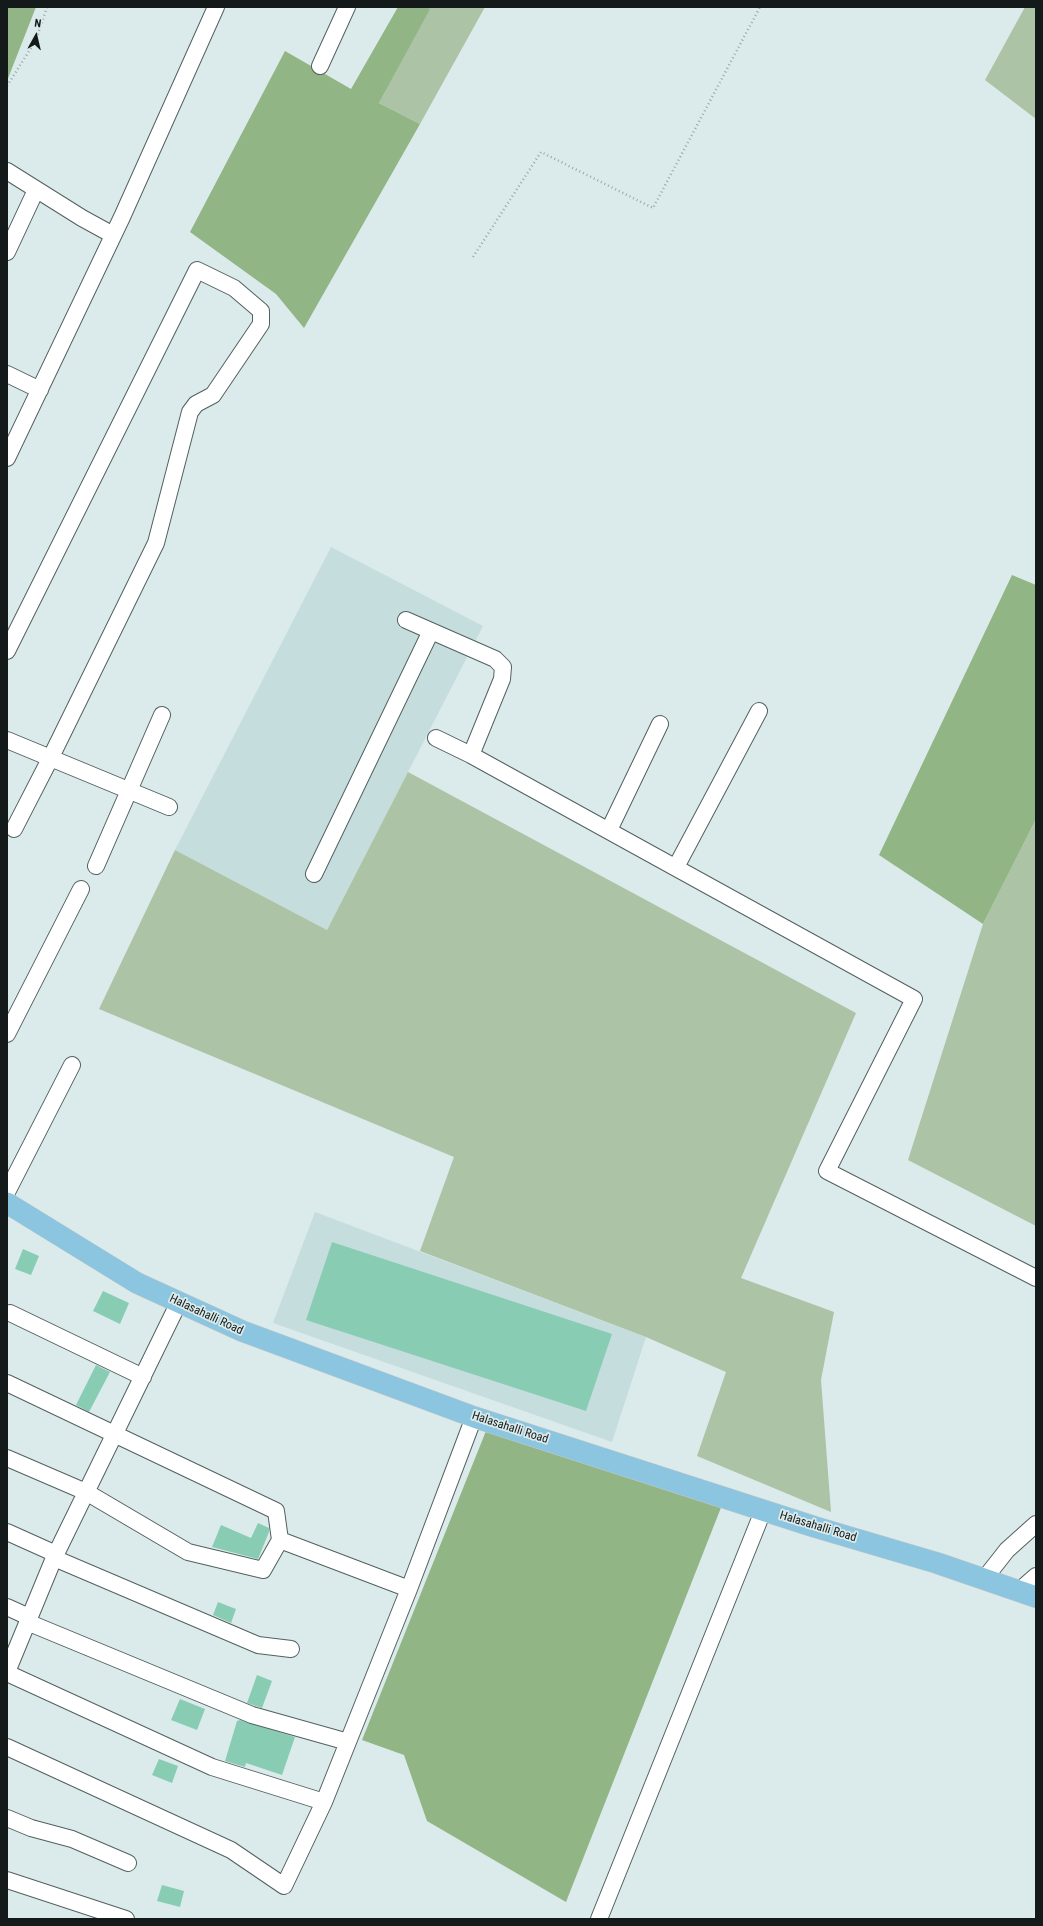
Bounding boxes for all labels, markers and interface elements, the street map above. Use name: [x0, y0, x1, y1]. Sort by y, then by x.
north arrow: [16, 16, 56, 56]
text: N: [33, 17, 42, 31]
street label: Halasahalli Road: [167, 1292, 245, 1338]
street label: Halasahalli Road: [470, 1409, 550, 1447]
street label: Halasahalli Road: [778, 1508, 858, 1546]

